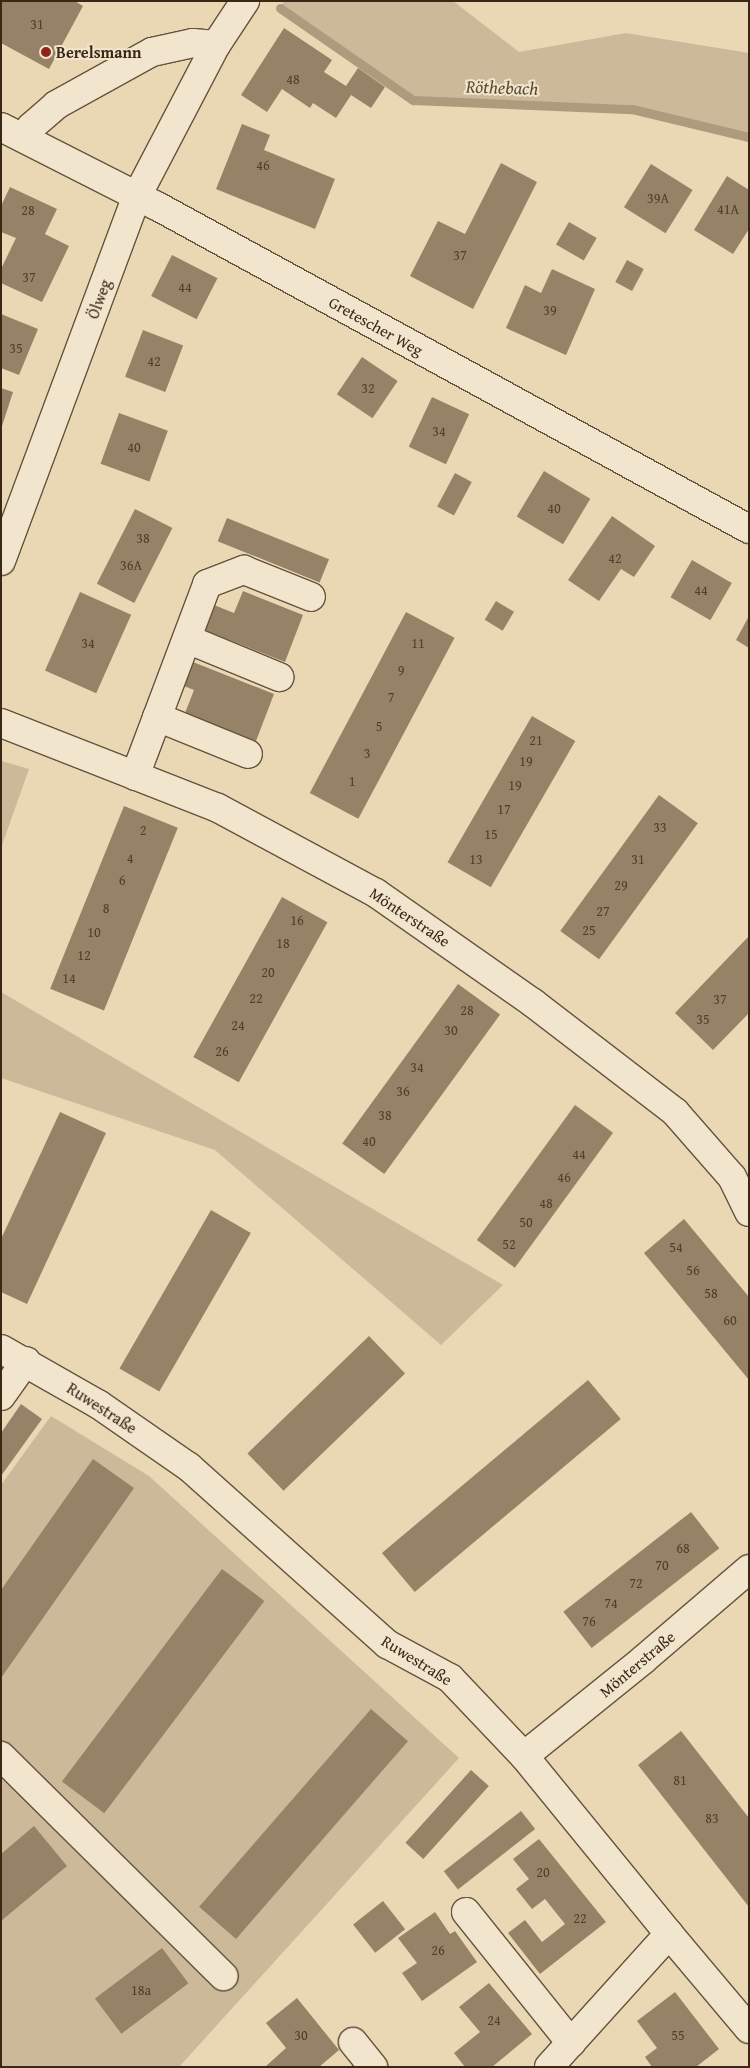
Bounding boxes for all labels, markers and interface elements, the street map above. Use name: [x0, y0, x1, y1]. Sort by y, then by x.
house number: 31: [30, 16, 44, 32]
place label: Berelsmann: [56, 42, 141, 62]
marker: Berelsmann: [40, 46, 52, 58]
house number: 48: [286, 71, 300, 87]
water label: Röthebach: [465, 76, 539, 100]
house number: 46: [256, 157, 270, 173]
house number: 39A: [647, 190, 669, 206]
house number: 41A: [717, 201, 739, 217]
house number: 28: [21, 202, 35, 218]
house number: 37: [453, 247, 467, 263]
house number: 37: [22, 269, 36, 285]
street label: Ölweg: [83, 277, 115, 321]
house number: 44: [178, 279, 192, 295]
street label: Gretescher Weg: [326, 292, 426, 360]
house number: 39: [543, 302, 557, 318]
house number: 35: [9, 340, 23, 356]
house number: 42: [147, 353, 161, 369]
house number: 32: [361, 380, 375, 396]
house number: 34: [432, 423, 446, 439]
house number: 40: [127, 439, 141, 455]
house number: 40: [547, 500, 561, 516]
house number: 38: [136, 530, 150, 546]
house number: 42: [608, 550, 622, 566]
house number: 36A: [120, 557, 142, 573]
house number: 44: [694, 582, 708, 598]
house number: 34: [81, 635, 95, 651]
house number: 11: [411, 635, 425, 651]
house number: 9: [398, 662, 404, 678]
house number: 7: [388, 689, 394, 705]
house number: 5: [376, 718, 382, 734]
house number: 21: [529, 732, 543, 748]
house number: 3: [364, 745, 370, 761]
house number: 19: [519, 753, 533, 769]
house number: 1: [349, 773, 355, 789]
house number: 19: [508, 777, 522, 793]
house number: 17: [497, 801, 511, 817]
house number: 33: [653, 819, 667, 835]
house number: 2: [140, 822, 146, 838]
house number: 15: [484, 826, 498, 842]
house number: 4: [127, 850, 133, 866]
house number: 13: [469, 851, 483, 867]
house number: 31: [631, 851, 645, 867]
house number: 6: [119, 872, 125, 888]
house number: 29: [614, 877, 628, 893]
street label: Mönterstraße: [366, 883, 454, 951]
house number: 8: [103, 900, 109, 916]
house number: 27: [596, 903, 610, 919]
house number: 16: [290, 912, 304, 928]
house number: 25: [582, 922, 596, 938]
house number: 10: [87, 924, 101, 940]
house number: 18: [276, 935, 290, 951]
house number: 12: [77, 947, 91, 963]
house number: 20: [261, 964, 275, 980]
house number: 14: [62, 970, 76, 986]
house number: 22: [249, 990, 263, 1006]
house number: 37: [713, 991, 727, 1007]
house number: 28: [460, 1002, 474, 1018]
house number: 35: [696, 1011, 710, 1027]
house number: 24: [231, 1017, 245, 1033]
house number: 30: [444, 1022, 458, 1038]
house number: 26: [215, 1043, 229, 1059]
house number: 34: [410, 1059, 424, 1075]
house number: 36: [396, 1083, 410, 1099]
house number: 38: [378, 1107, 392, 1123]
house number: 40: [362, 1133, 376, 1149]
house number: 44: [572, 1146, 586, 1162]
house number: 46: [557, 1169, 571, 1185]
house number: 48: [539, 1195, 553, 1211]
house number: 50: [519, 1214, 533, 1230]
house number: 52: [502, 1236, 516, 1252]
house number: 54: [669, 1239, 683, 1255]
house number: 56: [686, 1262, 700, 1278]
house number: 58: [704, 1285, 718, 1301]
house number: 60: [723, 1312, 737, 1328]
street label: Ruwestraße: [64, 1378, 140, 1438]
house number: 68: [676, 1540, 690, 1556]
house number: 70: [655, 1557, 669, 1573]
house number: 72: [629, 1575, 643, 1591]
house number: 74: [604, 1595, 618, 1611]
house number: 76: [582, 1613, 596, 1629]
street label: Mönterstraße: [595, 1627, 679, 1701]
street label: Ruwestraße: [378, 1631, 456, 1689]
house number: 81: [673, 1772, 687, 1788]
house number: 83: [705, 1810, 719, 1826]
house number: 20: [536, 1864, 550, 1880]
house number: 22: [573, 1910, 587, 1926]
house number: 26: [431, 1942, 445, 1958]
house number: 18a: [131, 1982, 151, 1998]
house number: 24: [487, 2012, 501, 2028]
house number: 30: [294, 2027, 308, 2043]
house number: 55: [671, 2027, 685, 2043]

